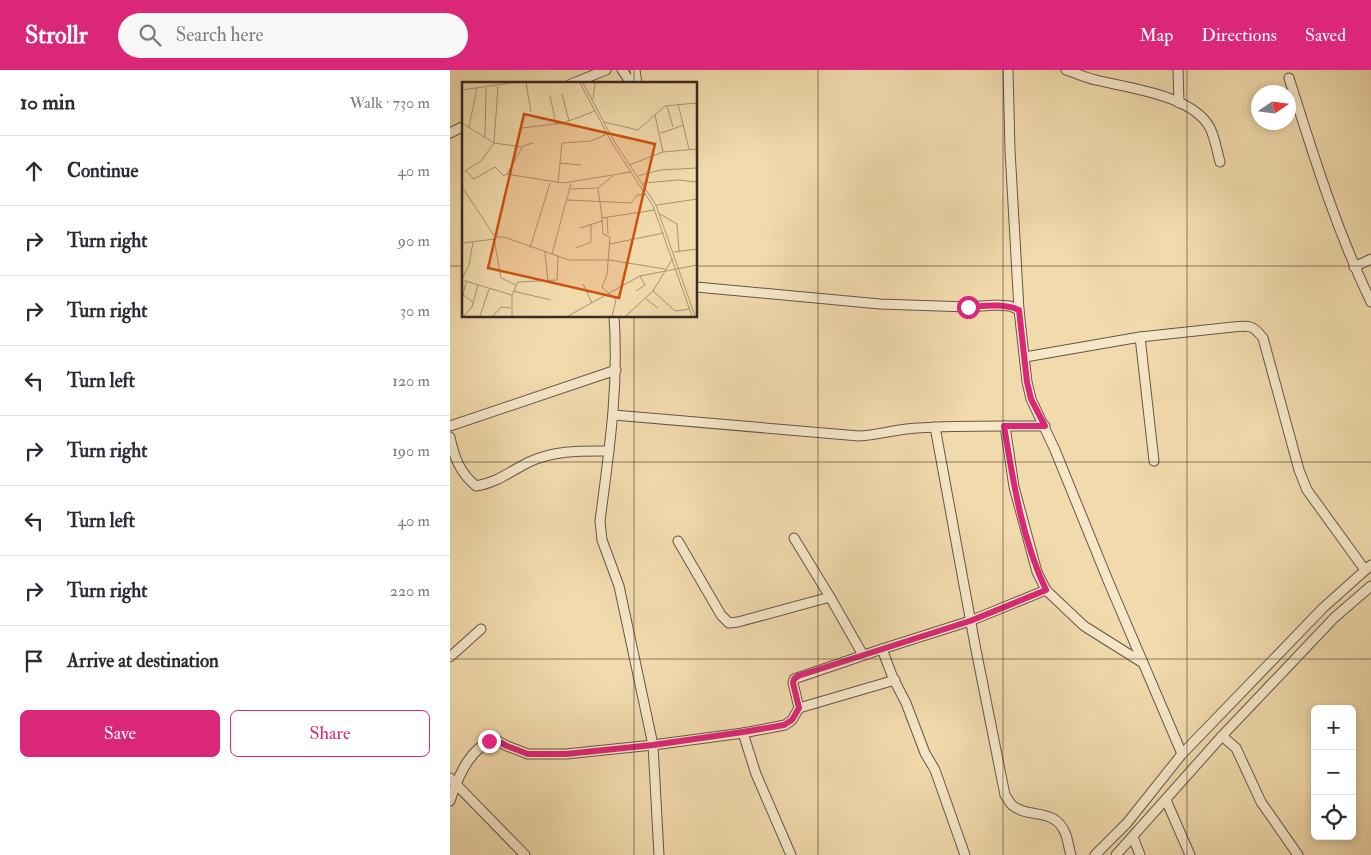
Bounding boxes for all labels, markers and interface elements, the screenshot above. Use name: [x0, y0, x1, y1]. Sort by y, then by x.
search box: [118, 13, 468, 58]
text: Strollr: [25, 20, 88, 51]
icon: search: [136, 21, 164, 49]
text: Search here: [176, 23, 264, 47]
text: Map: [1140, 24, 1173, 47]
text: Directions: [1201, 24, 1277, 47]
text: Saved: [1305, 24, 1346, 47]
inset map: [462, 82, 698, 318]
north arrow: [1251, 85, 1296, 130]
text: 10 min: [20, 89, 75, 116]
text: Walk · 730 m: [349, 93, 430, 113]
icon: ahead: [20, 157, 48, 185]
text: Continue: [67, 159, 138, 183]
text: 40 m: [397, 161, 430, 181]
icon: right: [20, 227, 48, 255]
text: Turn right: [67, 229, 147, 253]
text: 90 m: [398, 231, 430, 251]
route start: [957, 296, 980, 319]
icon: right: [20, 297, 48, 325]
text: Turn right: [67, 299, 147, 323]
text: 30 m: [400, 301, 430, 321]
icon: left: [20, 367, 48, 395]
text: Turn left: [67, 369, 135, 393]
text: 120 m: [392, 371, 430, 391]
icon: right: [20, 437, 48, 465]
text: Turn right: [67, 439, 147, 463]
text: 190 m: [392, 441, 430, 461]
icon: left: [20, 507, 48, 535]
text: Turn left: [67, 509, 135, 533]
text: 40 m: [397, 511, 430, 531]
icon: right: [20, 577, 48, 605]
text: Turn right: [67, 579, 147, 603]
text: 220 m: [390, 581, 430, 601]
icon: arrive: [20, 647, 48, 675]
text: Arrive at destination: [67, 649, 219, 673]
map controls: [1311, 705, 1356, 840]
button: +: [1311, 705, 1356, 750]
button: Save: [20, 710, 220, 757]
button: Share: [230, 710, 430, 757]
route end: [478, 730, 501, 753]
button: −: [1311, 750, 1356, 795]
button: locate: [1311, 795, 1356, 840]

